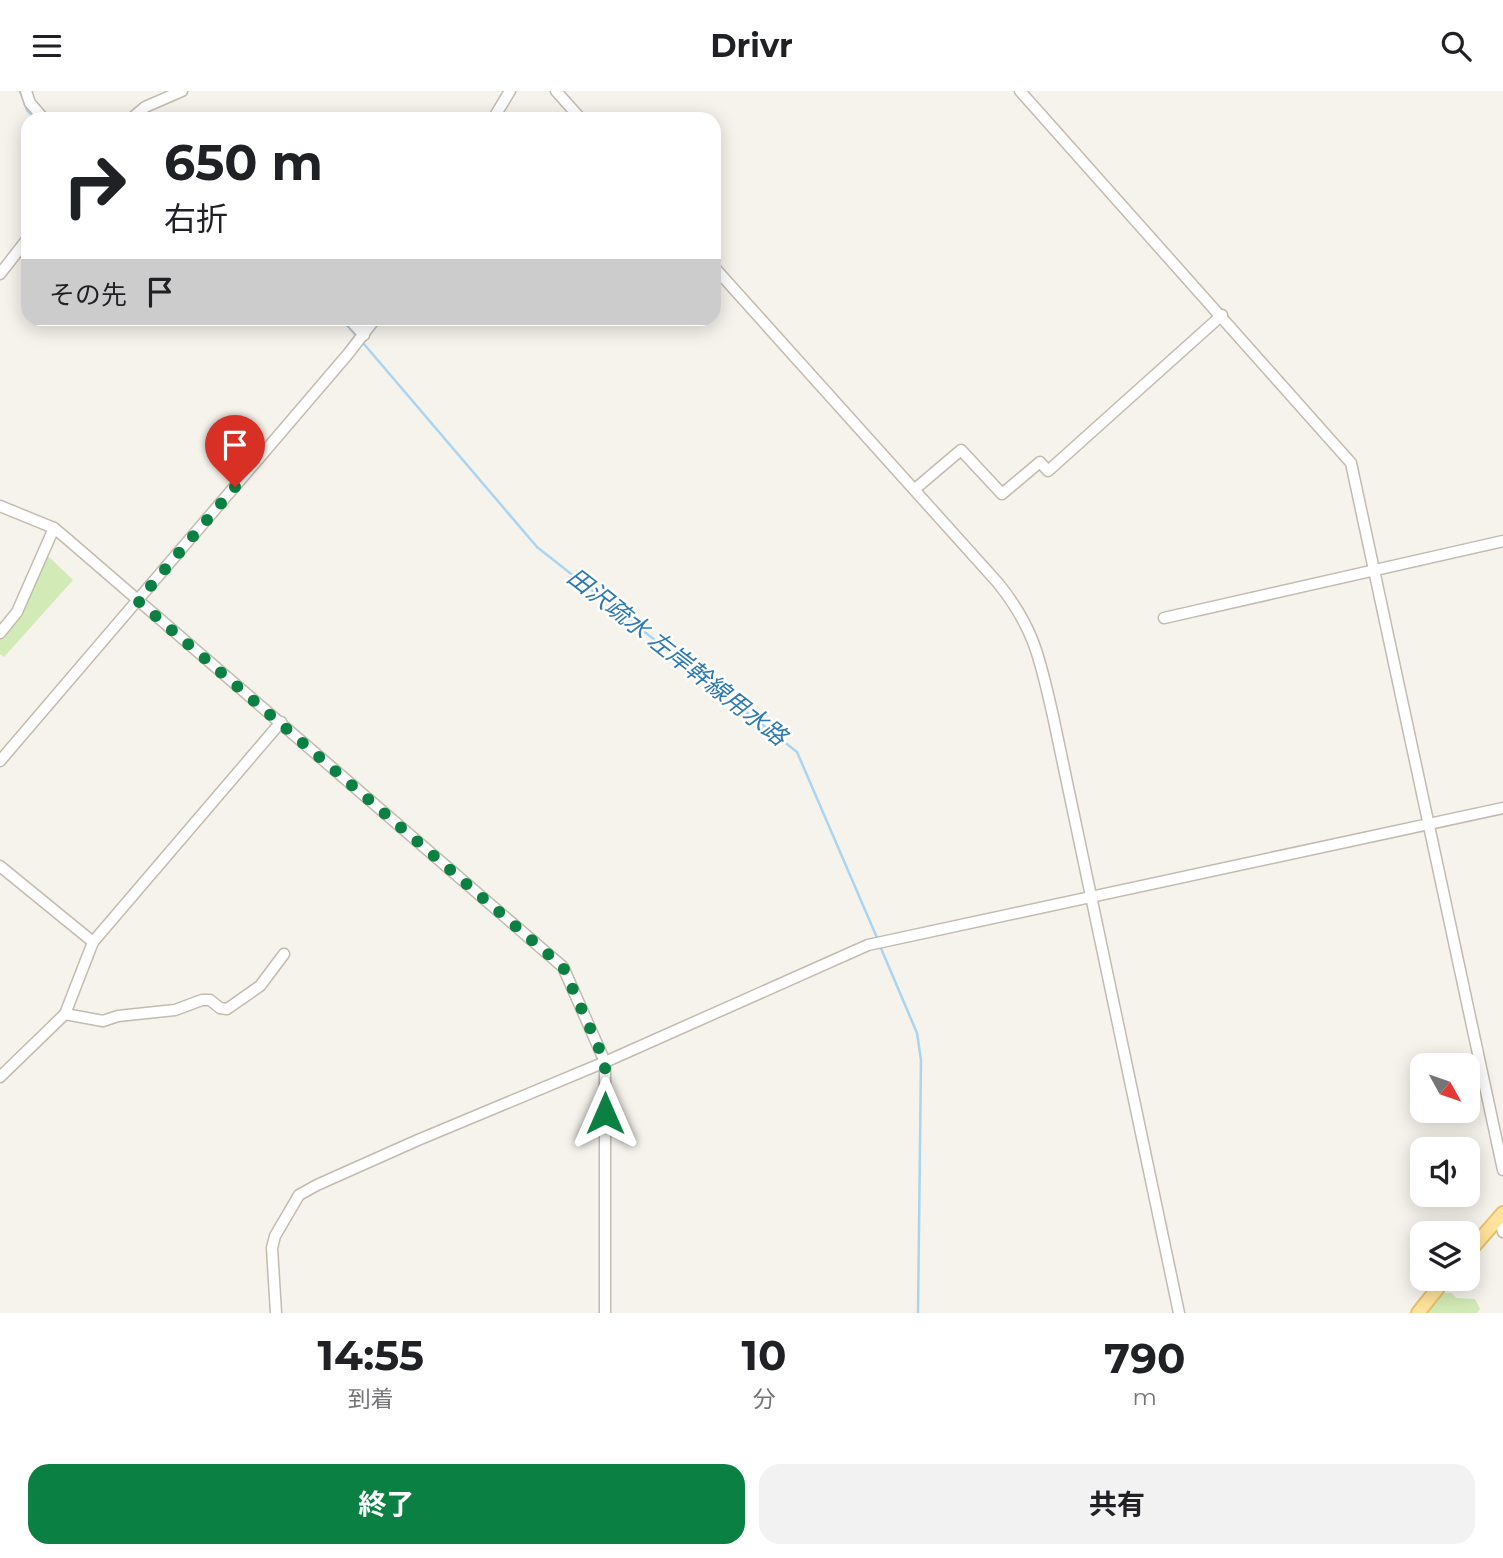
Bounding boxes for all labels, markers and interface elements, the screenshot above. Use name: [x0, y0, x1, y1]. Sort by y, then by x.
text: Drivr: [710, 26, 793, 65]
icon: menu: [28, 27, 66, 65]
icon: search: [1437, 27, 1475, 65]
text: 650 m: [164, 133, 323, 192]
icon: right: [49, 140, 140, 231]
text: 右折: [164, 199, 228, 238]
icon: arrive: [141, 273, 179, 311]
text: その先: [49, 279, 127, 311]
pin: [205, 415, 265, 487]
icon: arrive: [216, 426, 254, 464]
water label: 田沢疏水 左岸幹線用水路: [562, 562, 794, 752]
north arrow: [1410, 1053, 1480, 1123]
map controls: [1410, 1053, 1480, 1291]
position arrow: [568, 1076, 642, 1150]
button: sound: [1410, 1137, 1480, 1207]
button: layers: [1410, 1221, 1480, 1291]
text: 14:55: [318, 1329, 424, 1381]
text: 10: [742, 1329, 787, 1381]
text: 790: [1104, 1332, 1185, 1384]
text: m: [1133, 1383, 1157, 1411]
text: 到着: [348, 1385, 394, 1413]
text: 分: [753, 1385, 776, 1413]
button: 終了: [28, 1464, 745, 1544]
button: 共有: [759, 1464, 1475, 1544]

